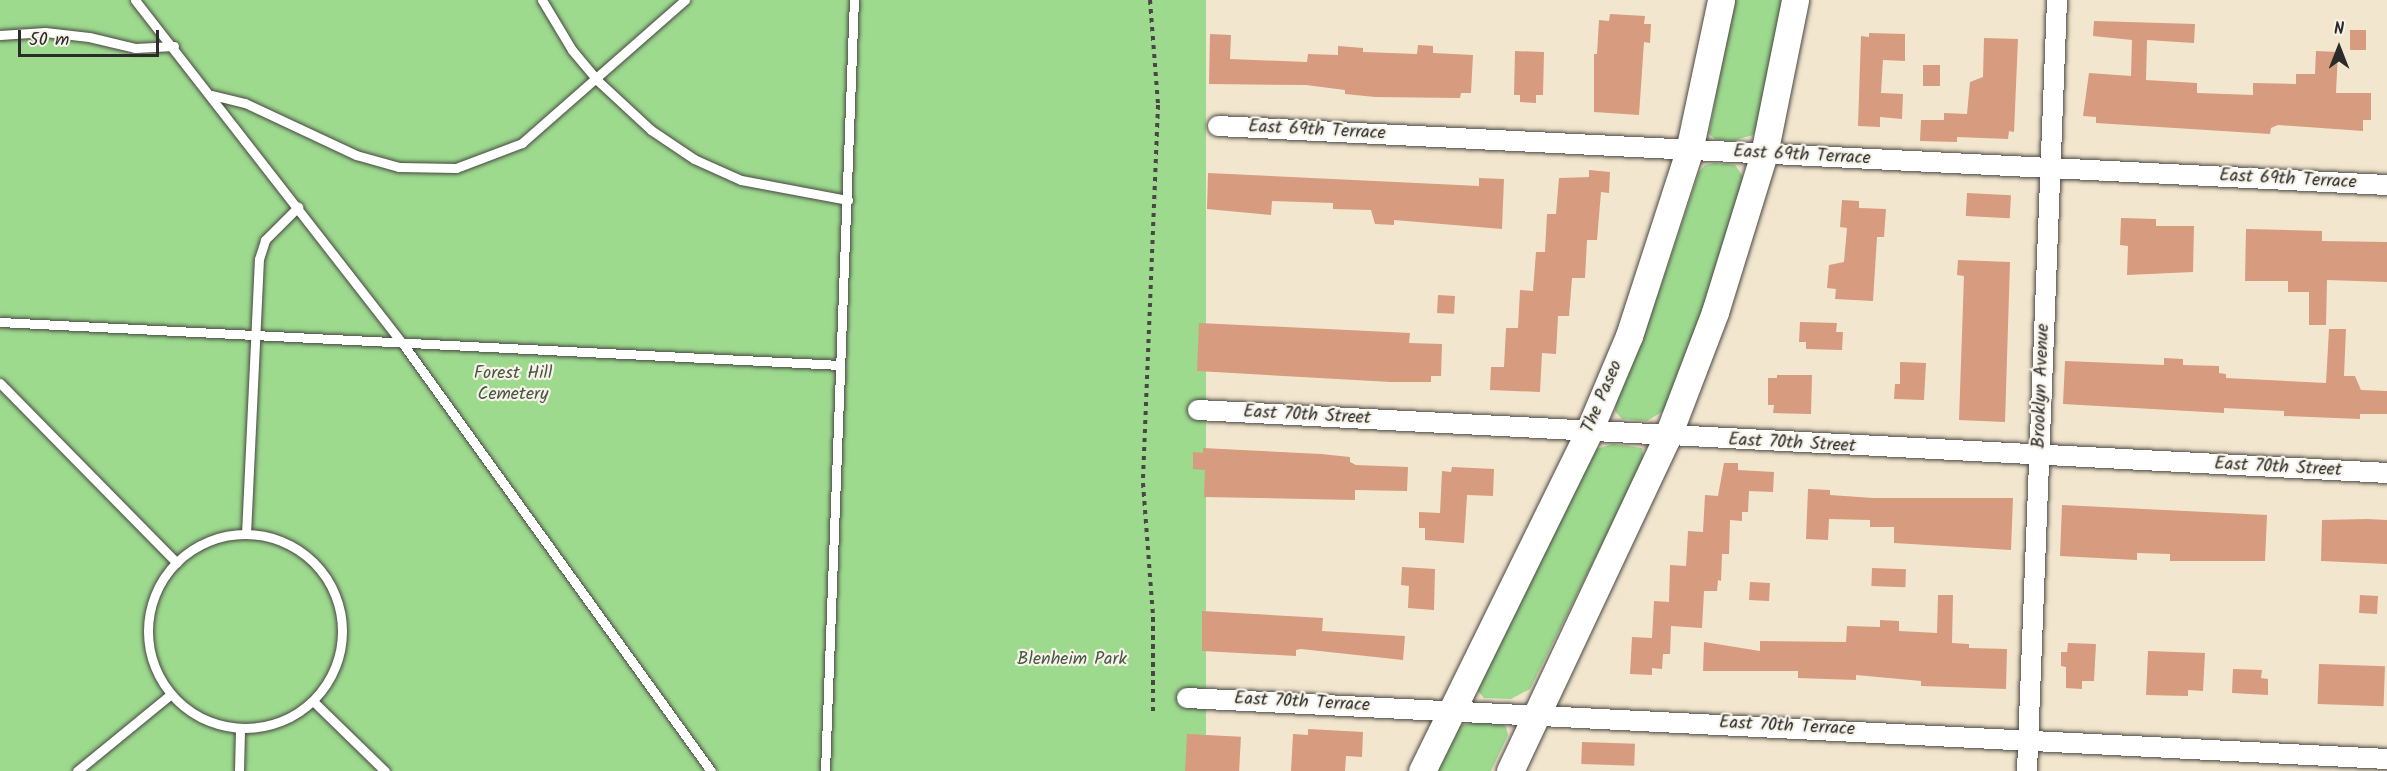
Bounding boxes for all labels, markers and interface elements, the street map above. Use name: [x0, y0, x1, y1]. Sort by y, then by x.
text: N: [2334, 17, 2344, 42]
scale bar: [21, 18, 162, 56]
north arrow: [2309, 18, 2369, 78]
text: 50 m: [29, 26, 69, 55]
street label: East 69th Terrace: [1248, 117, 1386, 145]
street label: East 69th Terrace: [1733, 142, 1871, 170]
street label: East 69th Terrace: [2219, 166, 2357, 194]
street label: Brooklyn Avenue: [2029, 323, 2055, 449]
street label: The Paseo: [1578, 357, 1628, 437]
park label: Forest Hill Cemetery: [474, 364, 552, 406]
street label: East 70th Street: [1243, 402, 1371, 430]
street label: East 70th Street: [1728, 430, 1856, 458]
street label: East 70th Street: [2214, 454, 2342, 482]
park label: Blenheim Park: [1017, 649, 1127, 671]
street label: East 70th Terrace: [1233, 689, 1371, 717]
street label: East 70th Terrace: [1718, 713, 1856, 741]

